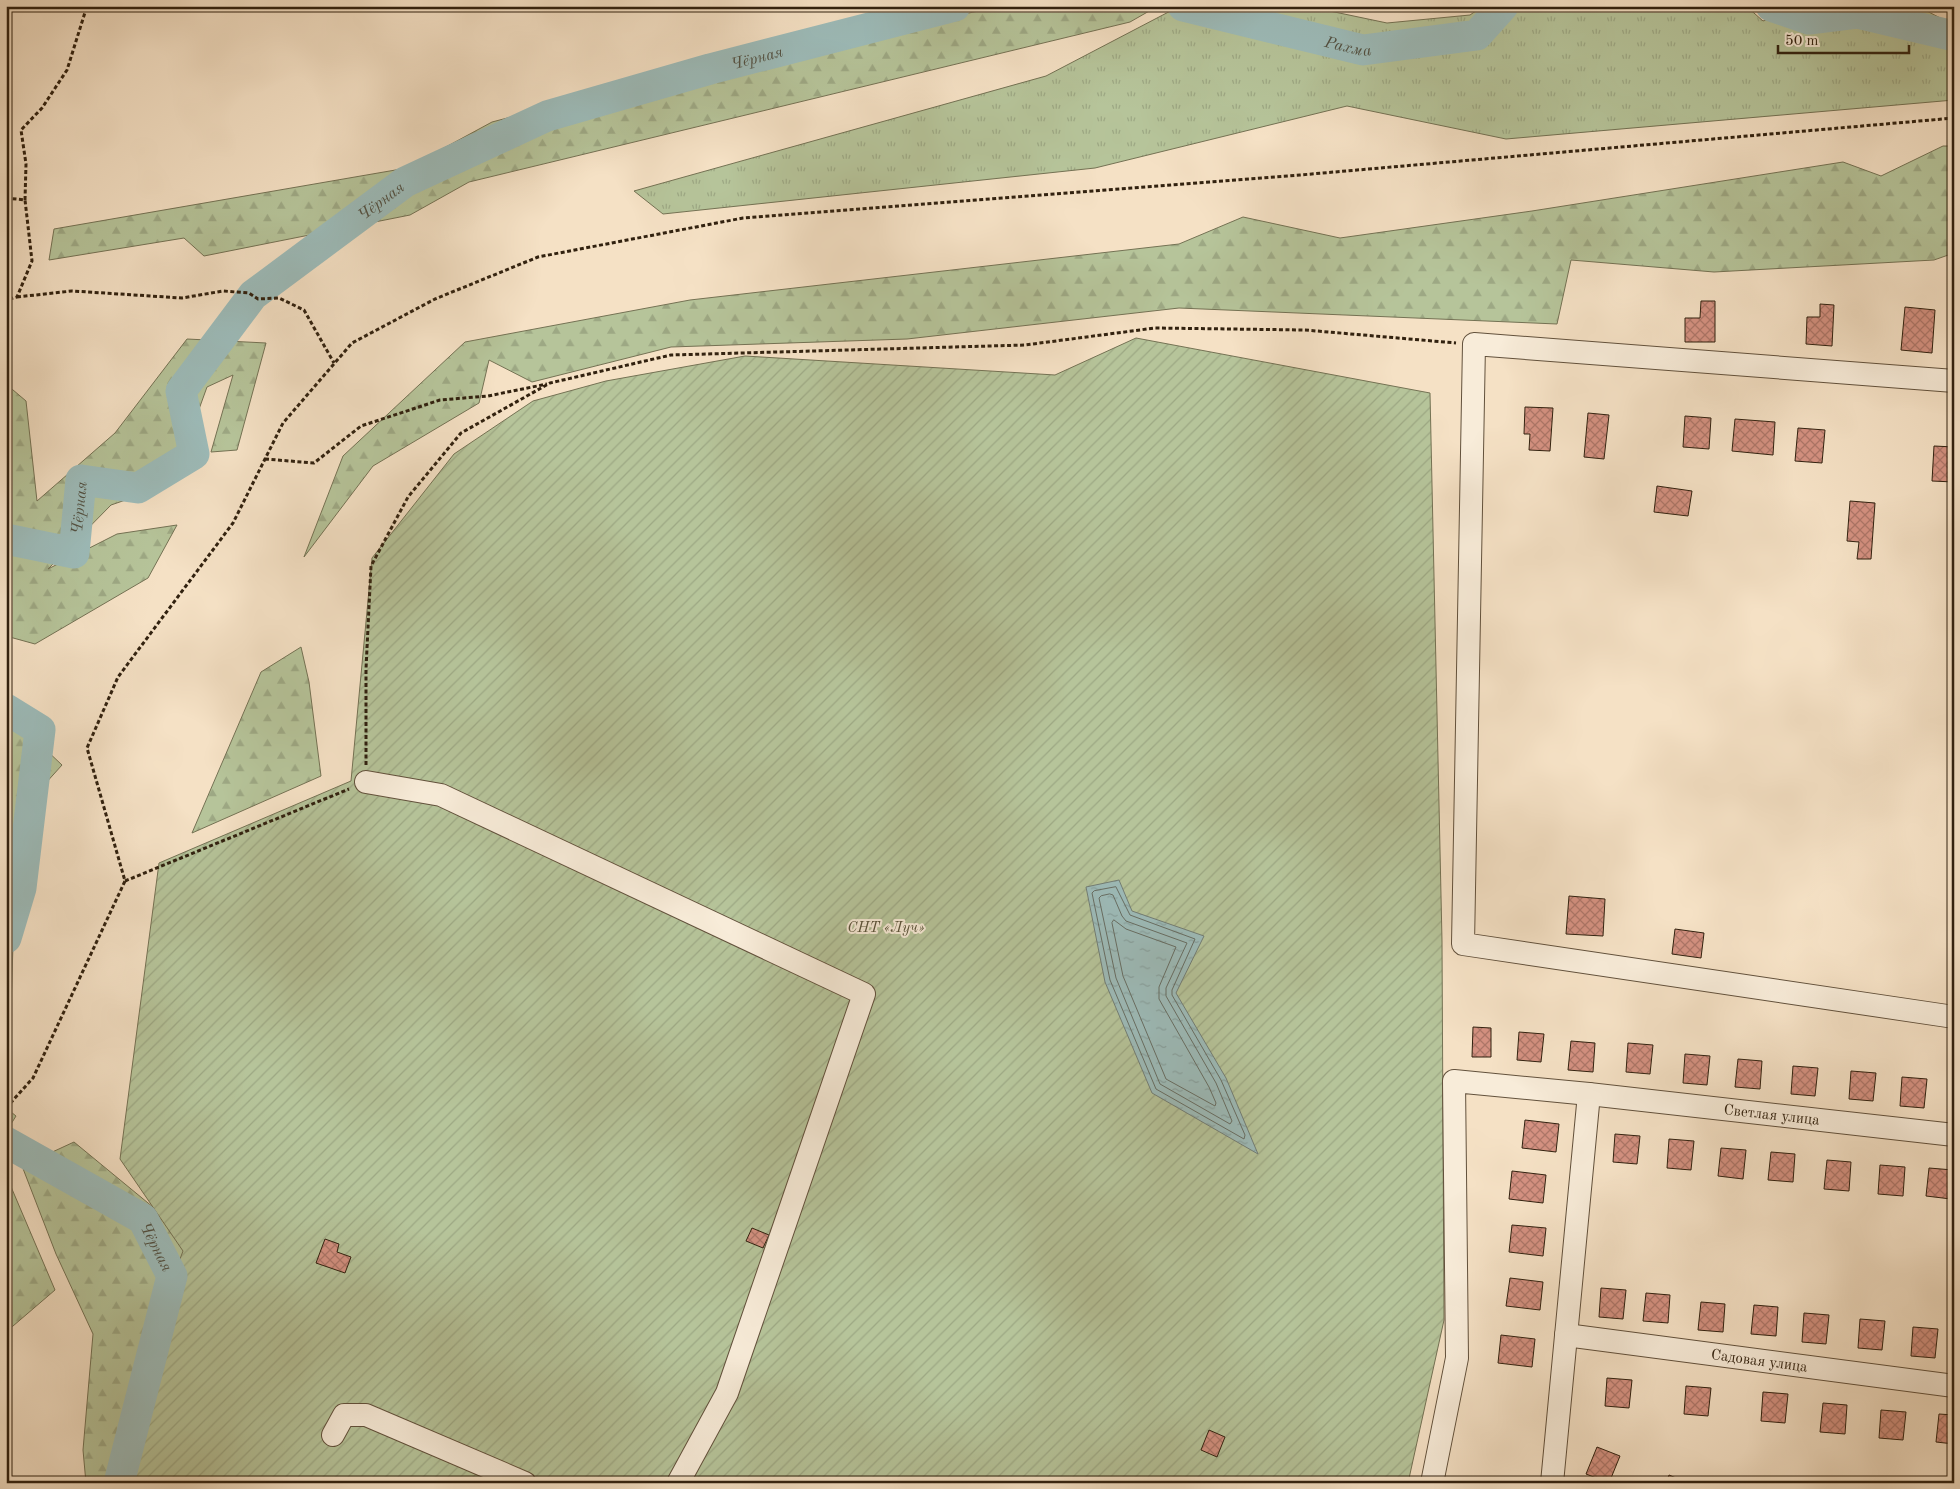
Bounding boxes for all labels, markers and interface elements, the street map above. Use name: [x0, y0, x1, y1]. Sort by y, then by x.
scale bar: [1778, 22, 1909, 54]
text: 50 m: [1785, 34, 1819, 49]
water label: Рахма: [1322, 35, 1373, 60]
water label: Чёрная: [729, 44, 785, 73]
water label: Чёрная: [356, 179, 408, 224]
water label: Чёрная: [70, 480, 91, 535]
park label: СНТ «Луч»: [847, 921, 925, 936]
street label: Светлая улица: [1723, 1103, 1821, 1129]
water label: Чёрная: [136, 1220, 175, 1275]
street label: Садовая улица: [1710, 1348, 1809, 1376]

